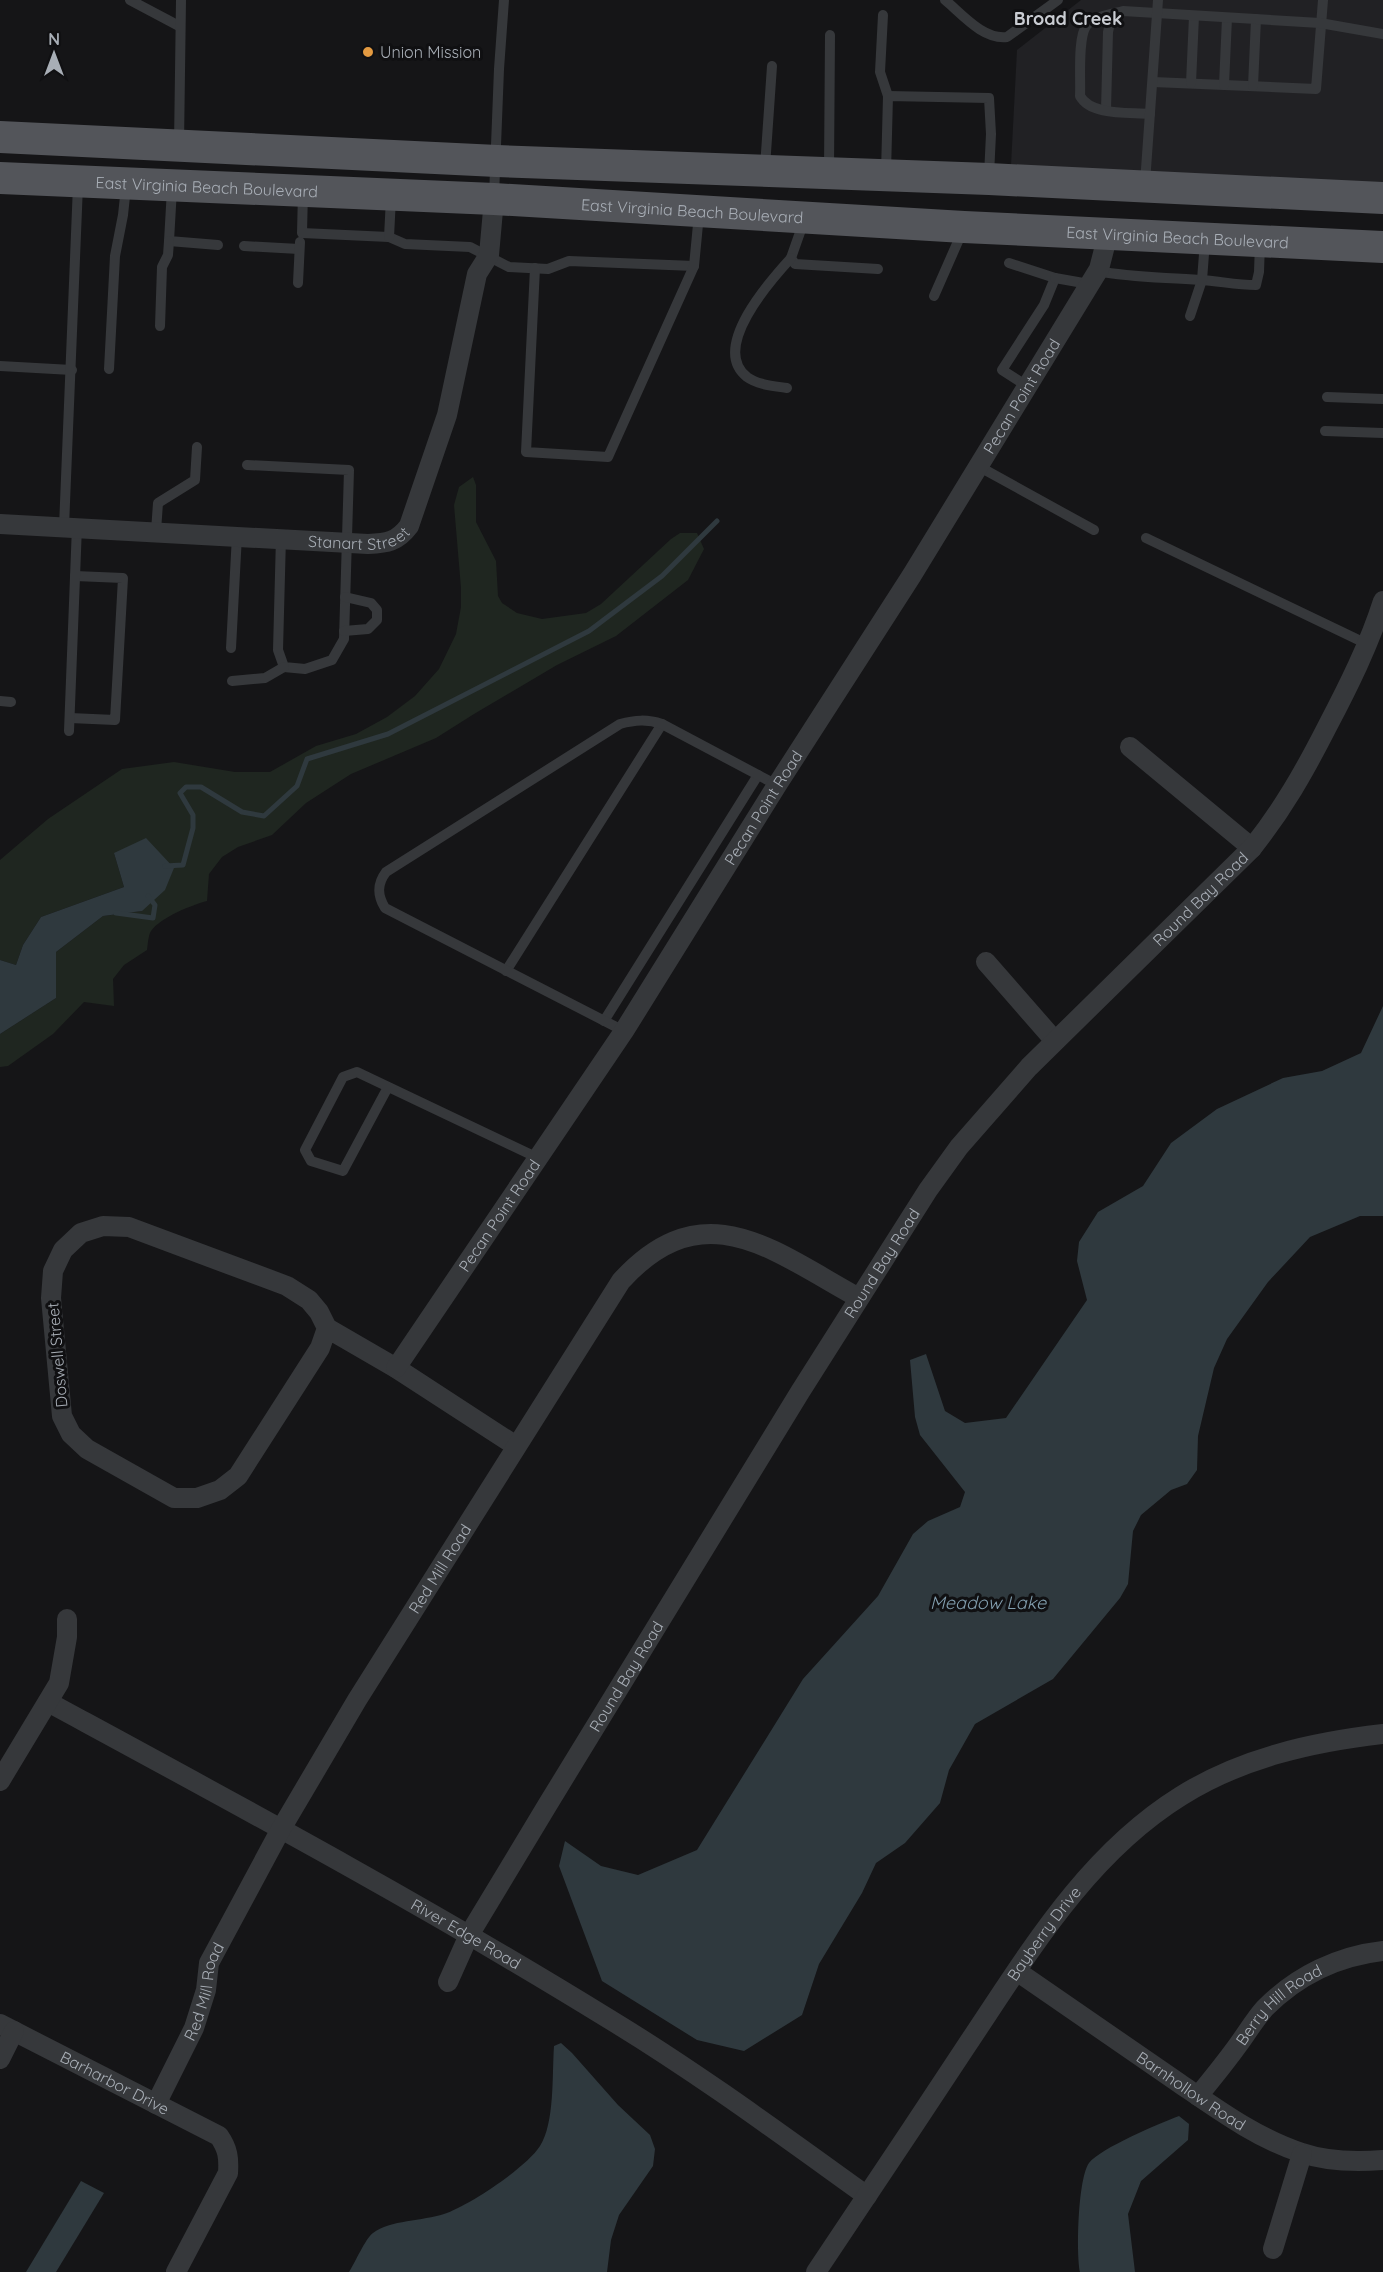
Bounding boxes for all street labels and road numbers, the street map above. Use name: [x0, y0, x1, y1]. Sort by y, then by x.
street label: East Virginia Beach Boulevard: [95, 172, 318, 202]
street label: East Virginia Beach Boulevard: [580, 194, 804, 227]
street label: East Virginia Beach Boulevard: [1066, 222, 1289, 252]
street label: Pecan Point Road: [979, 335, 1064, 457]
street label: Stanart Street: [308, 522, 414, 554]
street label: Pecan Point Road: [720, 747, 807, 869]
street label: Round Bay Road: [1148, 847, 1252, 950]
street label: Pecan Point Road: [454, 1156, 544, 1276]
street label: Round Bay Road: [839, 1205, 924, 1322]
street label: Doswell Street: [42, 1302, 72, 1408]
street label: Red Mill Road: [404, 1520, 475, 1617]
street label: Round Bay Road: [585, 1617, 667, 1735]
street label: Bayberry Drive: [1002, 1882, 1085, 1985]
street label: River Edge Road: [408, 1894, 525, 1973]
street label: Red Mill Road: [179, 1939, 228, 2044]
street label: Berry Hill Road: [1231, 1960, 1325, 2049]
street label: Barharbor Drive: [57, 2047, 173, 2119]
street label: Barnhollow Road: [1133, 2047, 1249, 2135]

